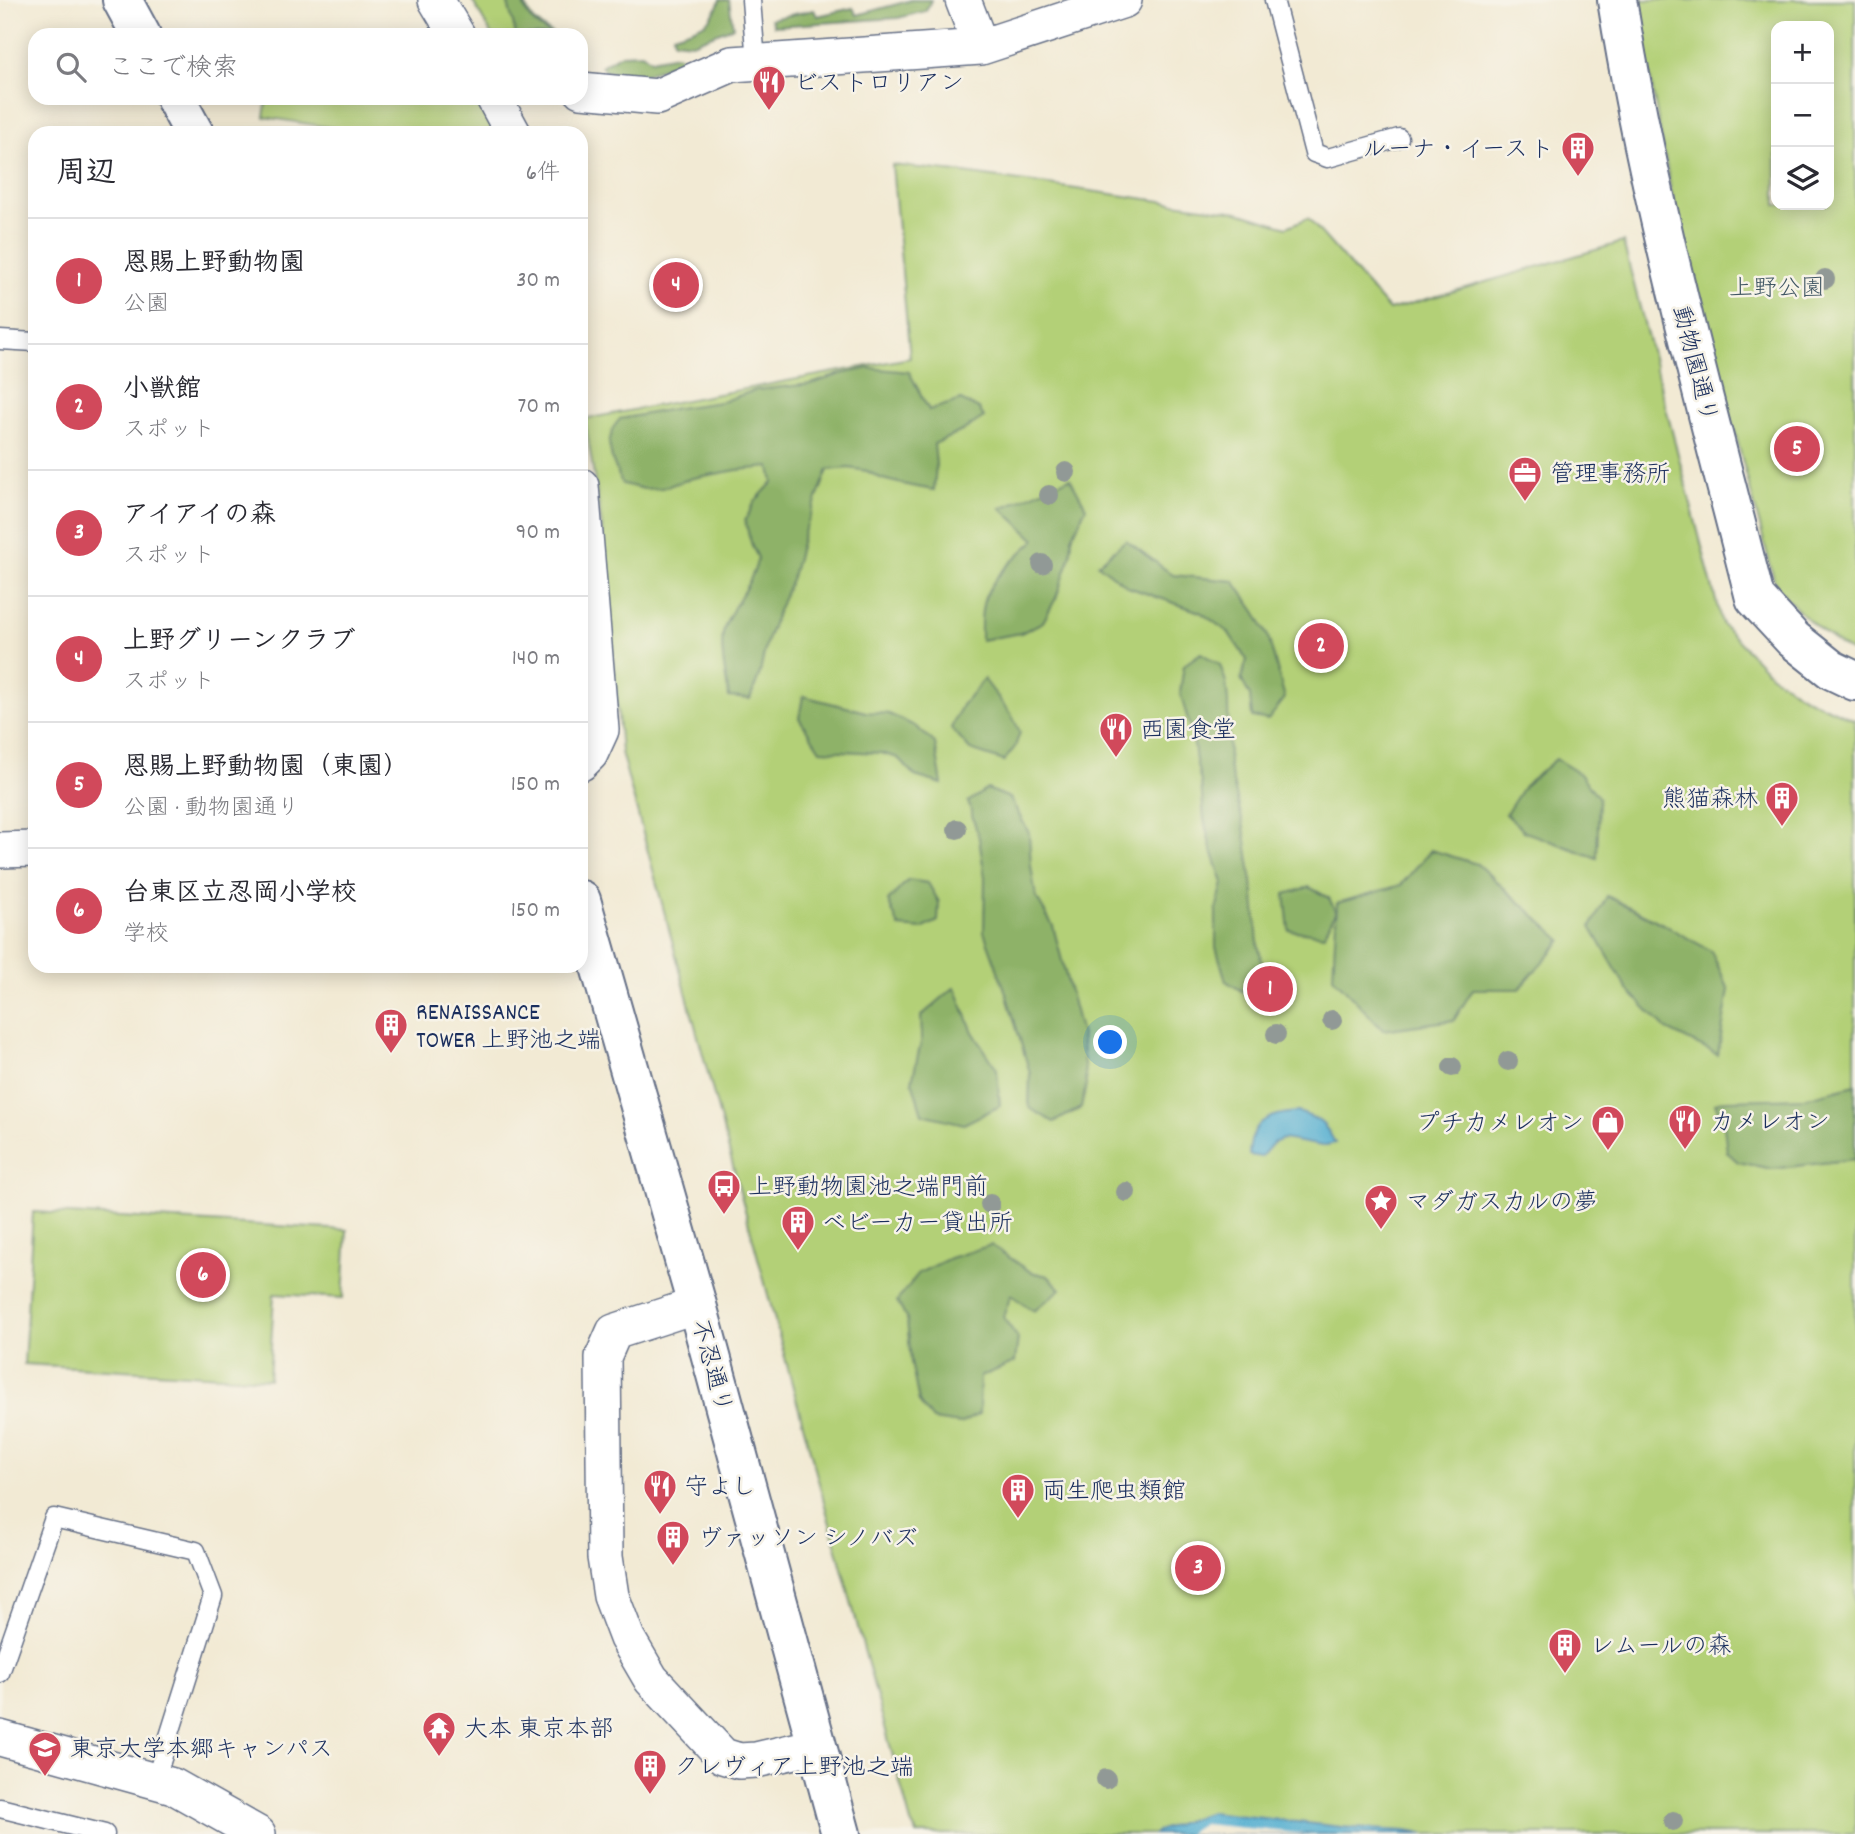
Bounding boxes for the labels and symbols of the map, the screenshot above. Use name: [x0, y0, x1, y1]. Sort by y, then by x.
restaurant icon: ビストロリアン: [750, 63, 788, 112]
place label: ビストロリアン: [794, 68, 964, 102]
building icon: ルーナ・イースト: [1559, 129, 1597, 178]
place label: ルーナ・イースト: [1362, 134, 1554, 168]
pin: 4: [653, 259, 699, 311]
park label: 上野公園: [1729, 273, 1825, 307]
street label: 動物園通り: [1662, 302, 1724, 427]
pin: 5: [1774, 423, 1820, 475]
office icon: 管理事務所: [1506, 454, 1544, 503]
place label: 管理事務所: [1550, 459, 1670, 493]
pin: 2: [1298, 620, 1344, 672]
restaurant icon: 西園食堂: [1097, 710, 1135, 759]
place label: 西園食堂: [1140, 715, 1236, 749]
building icon: 熊猫森林: [1763, 779, 1801, 828]
place label: 熊猫森林: [1662, 784, 1758, 818]
pin: 1: [1247, 963, 1293, 1015]
place label: RENAISSANCE TOWER 上野池之端: [416, 997, 601, 1059]
building icon: RENAISSANCE TOWER 上野池之端: [372, 1006, 410, 1055]
your location: [1093, 1025, 1127, 1059]
restaurant icon: カメレオン: [1666, 1102, 1704, 1151]
shop icon: プチカメレオン: [1589, 1103, 1627, 1152]
place label: カメレオン: [1710, 1107, 1830, 1141]
place label: プチカメレオン: [1416, 1108, 1584, 1142]
bus stop icon: 上野動物園池之端門前: [705, 1167, 743, 1216]
place label: 上野動物園池之端門前: [748, 1172, 988, 1206]
place icon: マダガスカルの夢: [1362, 1182, 1400, 1231]
place label: マダガスカルの夢: [1406, 1187, 1598, 1221]
building icon: ベビーカー貸出所: [779, 1203, 817, 1252]
place label: ベビーカー貸出所: [822, 1208, 1013, 1242]
pin: 6: [180, 1249, 226, 1301]
street label: 不忍通り: [681, 1316, 739, 1418]
restaurant icon: 守よし: [641, 1467, 679, 1516]
building icon: 両生爬虫類館: [999, 1471, 1037, 1520]
place label: 守よし: [684, 1472, 756, 1506]
place label: 両生爬虫類館: [1042, 1476, 1186, 1510]
building icon: ヴァッソン シノバズ: [654, 1518, 692, 1567]
place label: ヴァッソン シノバズ: [698, 1523, 918, 1557]
pin: 3: [1175, 1542, 1221, 1594]
building icon: レムールの森: [1546, 1626, 1584, 1675]
place label: レムールの森: [1590, 1631, 1732, 1665]
temple icon: 大本 東京本部: [420, 1709, 458, 1758]
place label: 大本 東京本部: [464, 1714, 614, 1748]
school or university icon: 東京大学本郷キャンパス: [26, 1729, 64, 1778]
place label: 東京大学本郷キャンパス: [70, 1734, 333, 1768]
building icon: クレヴィア上野池之端: [631, 1747, 669, 1796]
place label: クレヴィア上野池之端: [674, 1752, 914, 1786]

